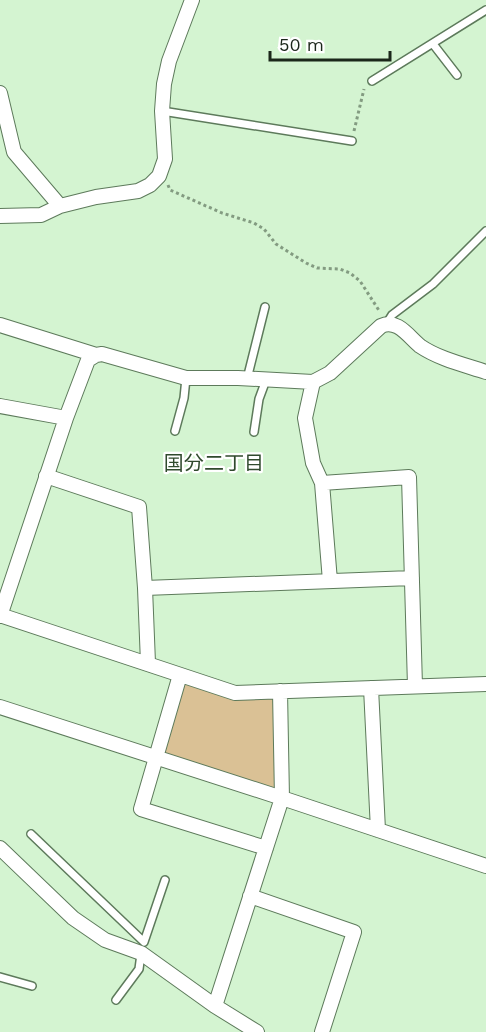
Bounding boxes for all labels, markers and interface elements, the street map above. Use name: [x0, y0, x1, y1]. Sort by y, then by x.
scale bar: [270, 24, 390, 62]
text: 50 m: [279, 34, 324, 55]
district label: 国分二丁目: [164, 451, 264, 475]

